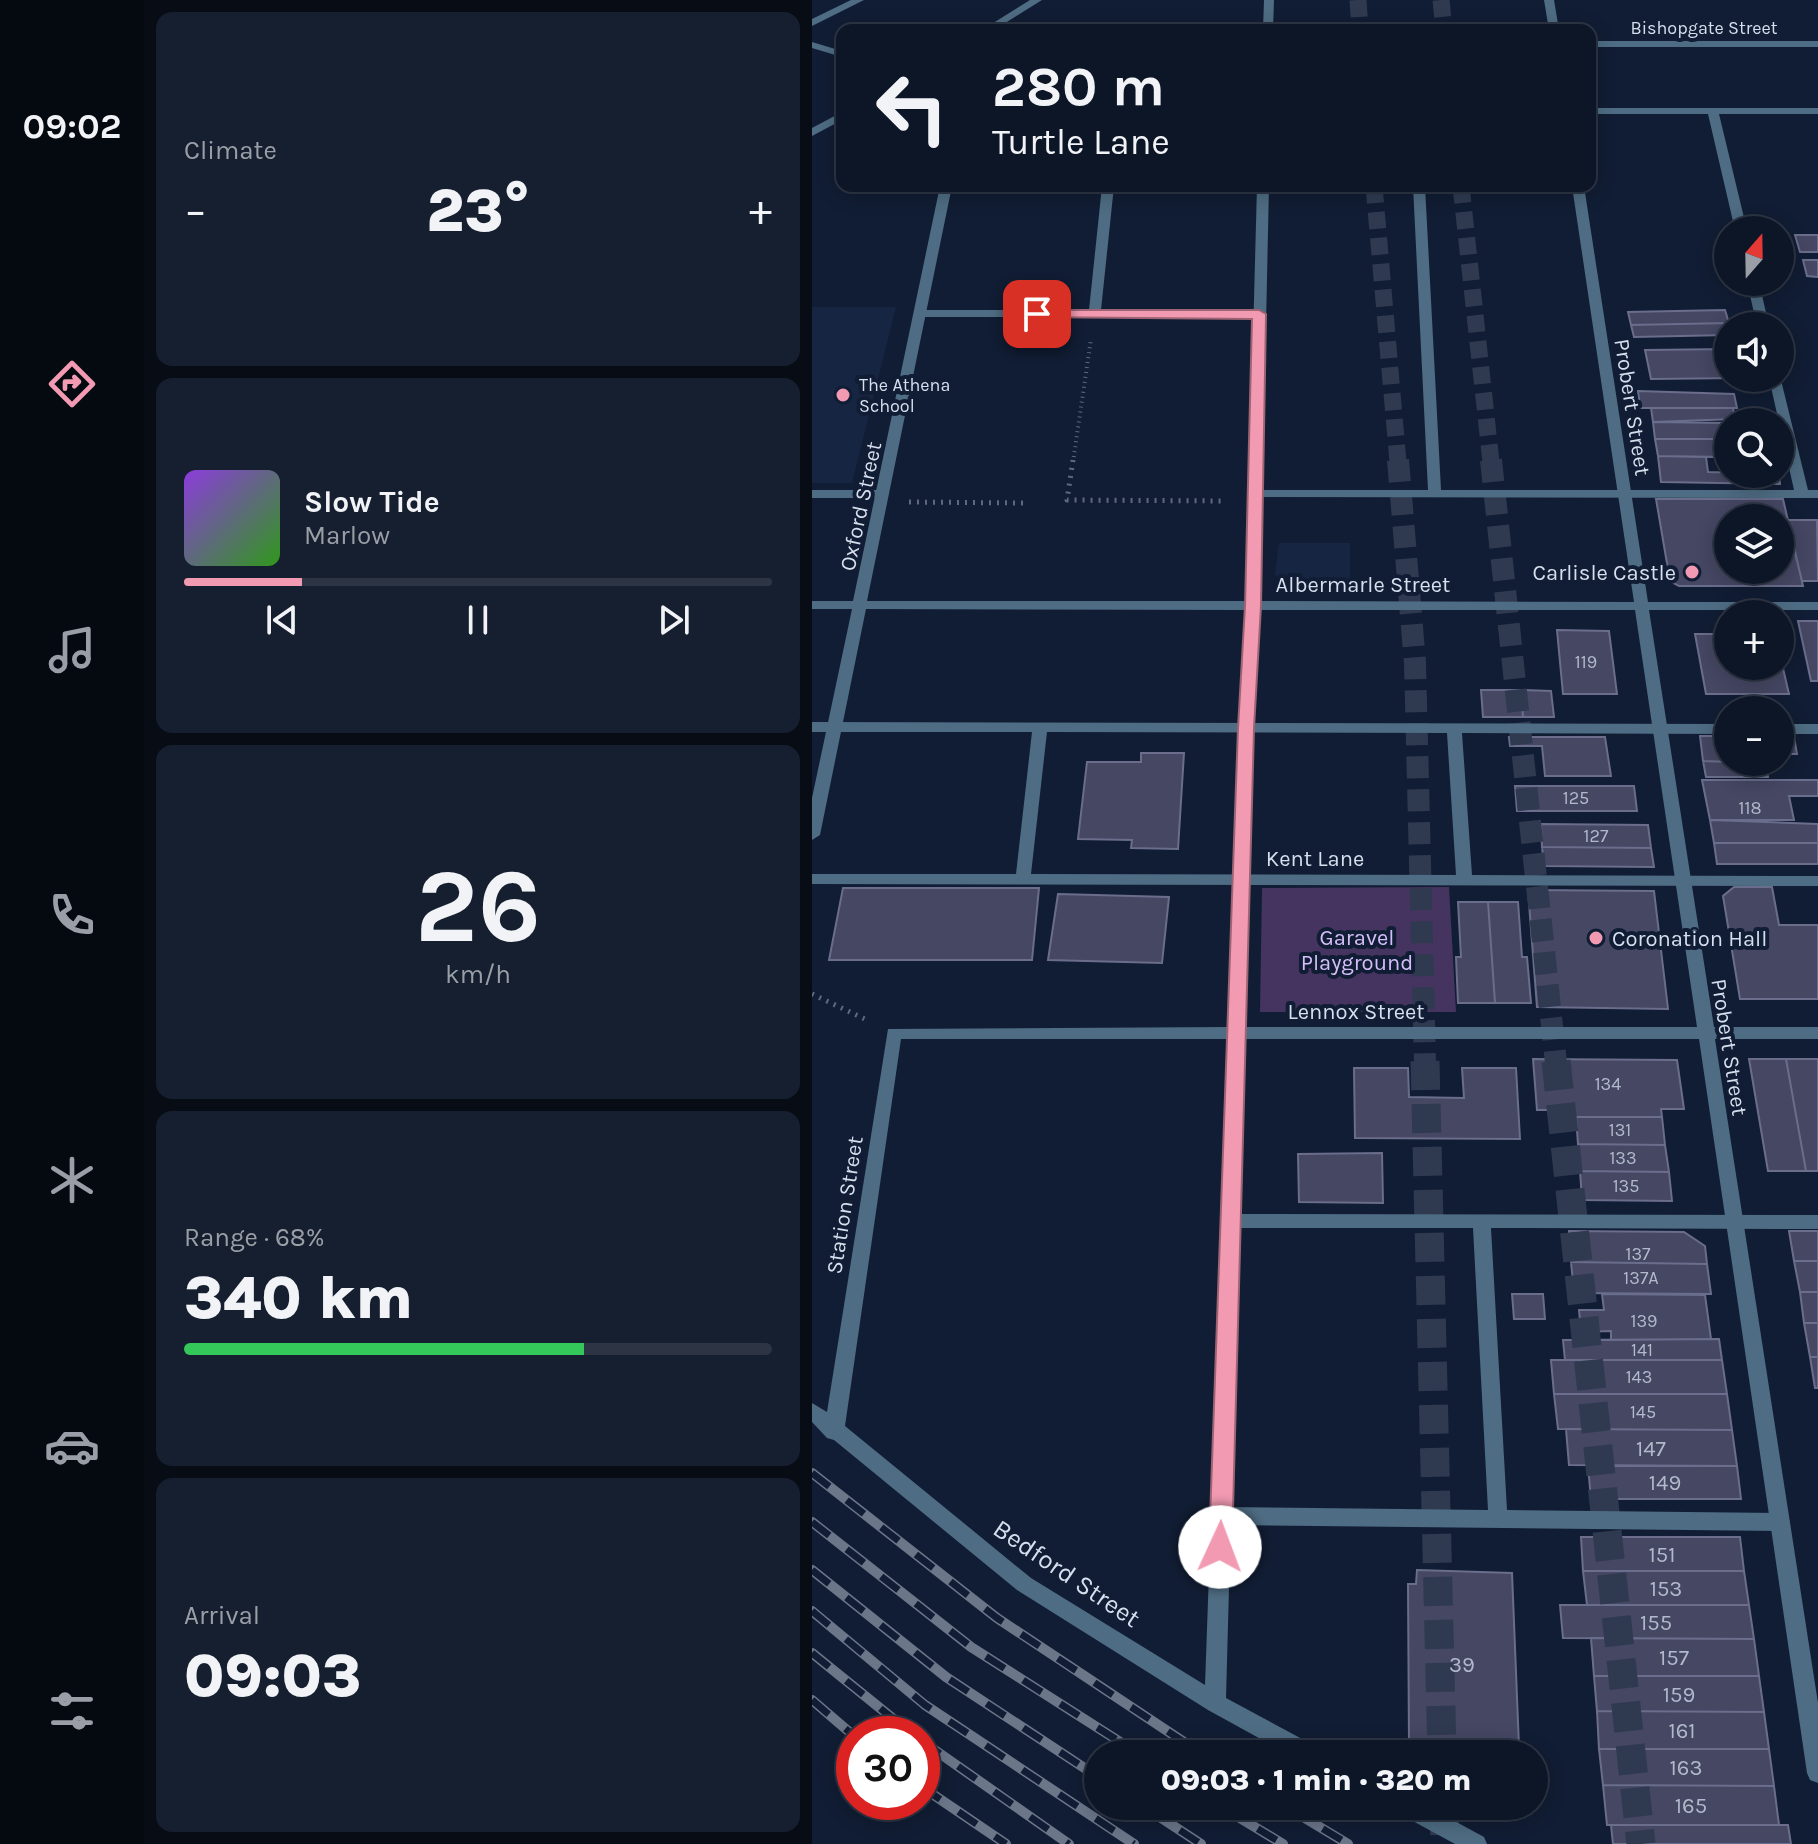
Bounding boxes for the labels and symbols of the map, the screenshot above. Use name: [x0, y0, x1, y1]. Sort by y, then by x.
street label: Bishopgate Street: [1631, 17, 1778, 39]
north arrow: [1714, 216, 1794, 296]
pin: [1003, 280, 1071, 348]
street label: Probert Street: [1608, 337, 1656, 478]
place label: The Athena School: [859, 374, 950, 417]
marker: The Athena School: [834, 386, 852, 404]
street label: Oxford Street: [835, 439, 887, 573]
place label: Carlisle Castle: [1533, 560, 1676, 586]
marker: Carlisle Castle: [1683, 563, 1701, 581]
street label: Albermarle Street: [1276, 572, 1450, 598]
house number: 119: [1575, 651, 1597, 673]
house number: 125: [1563, 787, 1589, 809]
house number: 118: [1739, 797, 1761, 819]
house number: 127: [1584, 825, 1609, 847]
street label: Kent Lane: [1266, 846, 1364, 872]
park label: Garavel Playground: [1301, 925, 1413, 976]
place label: Coronation Hall: [1612, 926, 1767, 952]
marker: Coronation Hall: [1587, 929, 1605, 947]
street label: Probert Street: [1705, 977, 1753, 1118]
street label: Lennox Street: [1287, 999, 1425, 1025]
house number: 134: [1595, 1073, 1621, 1095]
house number: 131: [1609, 1119, 1631, 1141]
street label: Station Street: [821, 1134, 869, 1276]
house number: 133: [1609, 1147, 1637, 1169]
house number: 135: [1613, 1175, 1639, 1197]
house number: 137: [1625, 1243, 1651, 1265]
house number: 137A: [1623, 1267, 1659, 1289]
house number: 139: [1630, 1310, 1658, 1332]
house number: 141: [1631, 1339, 1653, 1361]
house number: 143: [1626, 1366, 1652, 1388]
house number: 145: [1630, 1401, 1656, 1423]
house number: 147: [1636, 1436, 1666, 1462]
house number: 149: [1649, 1470, 1681, 1496]
position arrow: [1178, 1505, 1262, 1589]
street label: Bedford Street: [987, 1513, 1146, 1634]
house number: 151: [1649, 1542, 1675, 1568]
house number: 153: [1650, 1576, 1682, 1602]
house number: 155: [1640, 1610, 1672, 1636]
house number: 157: [1659, 1645, 1689, 1671]
house number: 39: [1449, 1652, 1475, 1678]
house number: 159: [1663, 1682, 1695, 1708]
speed limit sign: 30: [836, 1716, 940, 1820]
house number: 161: [1668, 1718, 1696, 1744]
house number: 163: [1670, 1755, 1702, 1781]
house number: 165: [1675, 1793, 1707, 1819]

